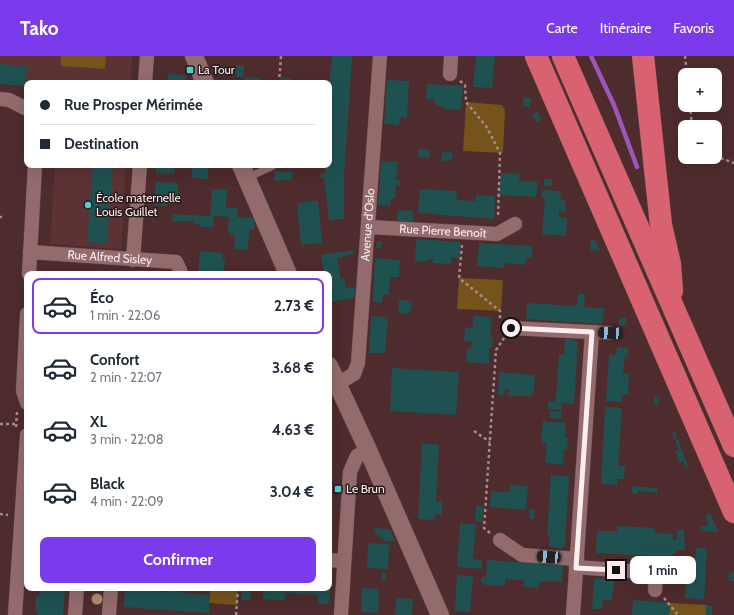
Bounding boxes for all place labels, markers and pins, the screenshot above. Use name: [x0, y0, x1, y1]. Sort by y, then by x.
place label: La Tour: [198, 62, 235, 77]
marker: La Tour: [185, 65, 195, 75]
place label: École maternelle Louis Guillet: [96, 190, 181, 219]
marker: École maternelle Louis Guillet: [83, 200, 93, 210]
place label: Le Brun: [346, 481, 385, 496]
marker: Le Brun: [333, 484, 343, 494]

